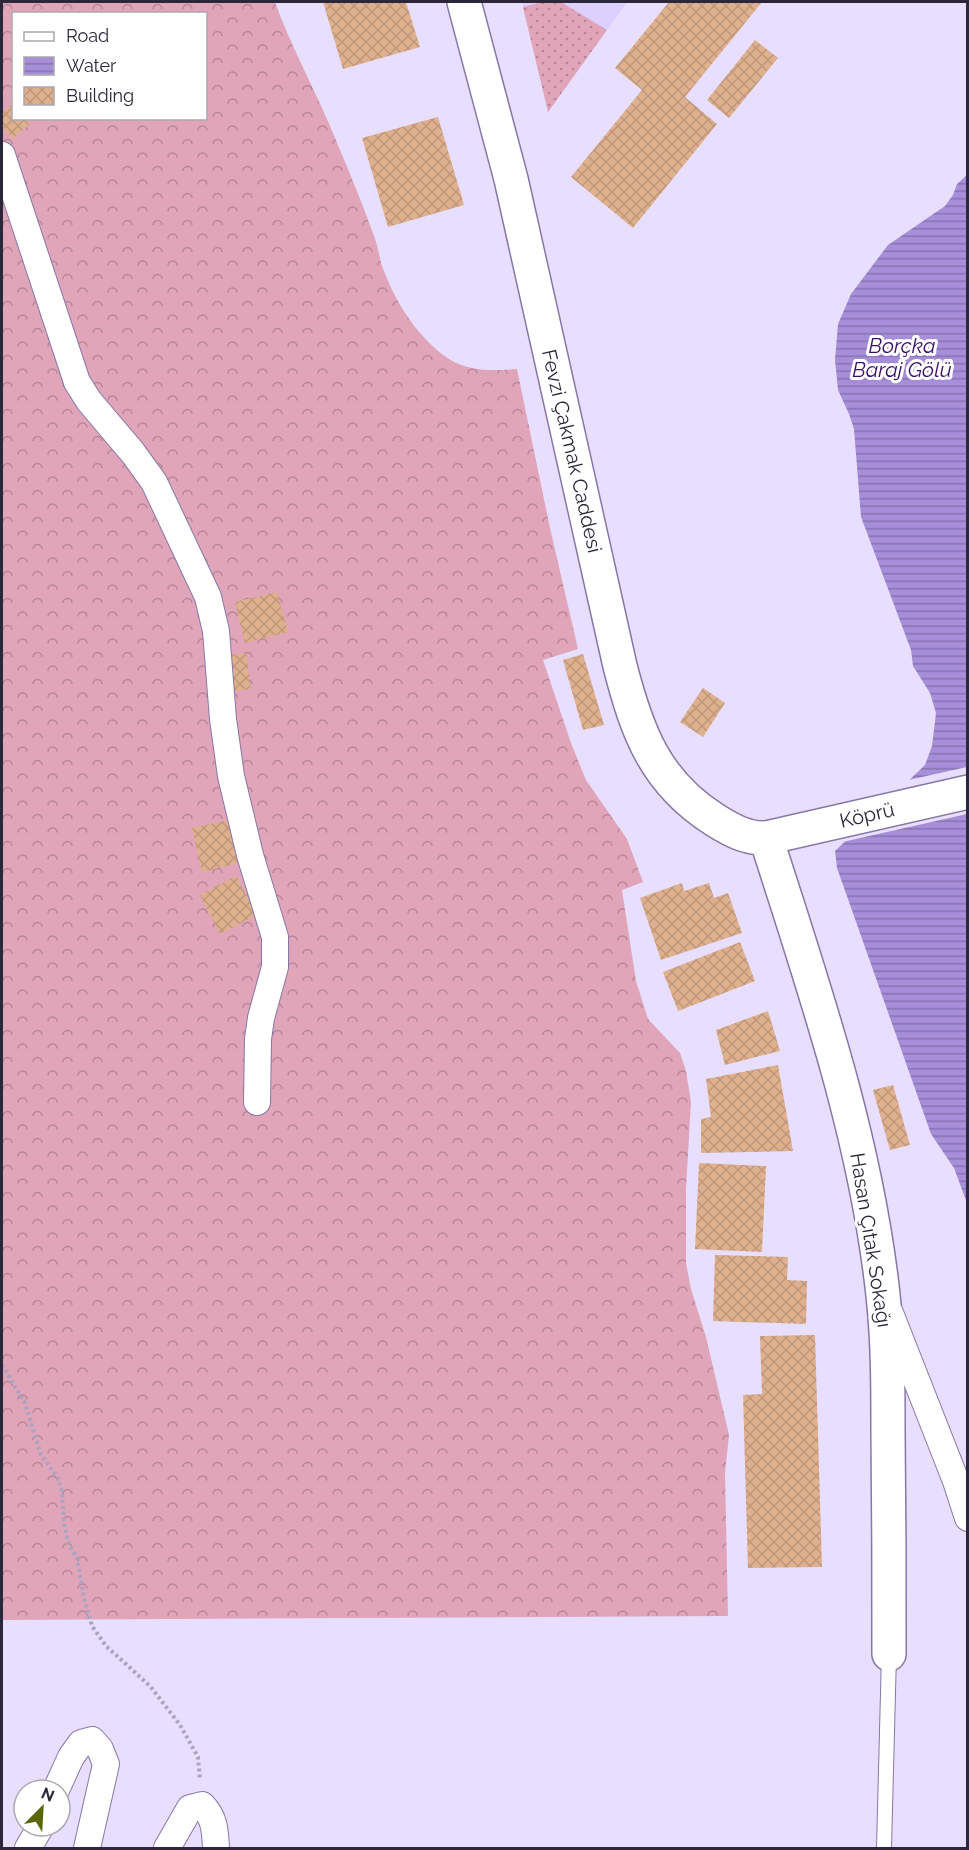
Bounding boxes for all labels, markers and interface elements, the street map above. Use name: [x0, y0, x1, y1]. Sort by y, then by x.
legend: [12, 12, 207, 120]
text: Road: [66, 25, 109, 46]
text: Water: [66, 55, 117, 76]
text: Building: [66, 85, 134, 106]
water label: Borçka Baraj Gölü: [852, 333, 952, 382]
street label: Fevzi Çakmak Caddesi: [537, 347, 607, 555]
street label: Köprü: [837, 797, 897, 833]
street label: Hasan Çıtak Sokağı: [845, 1151, 897, 1329]
north arrow: [12, 1778, 72, 1838]
text: N: [38, 1784, 57, 1806]

